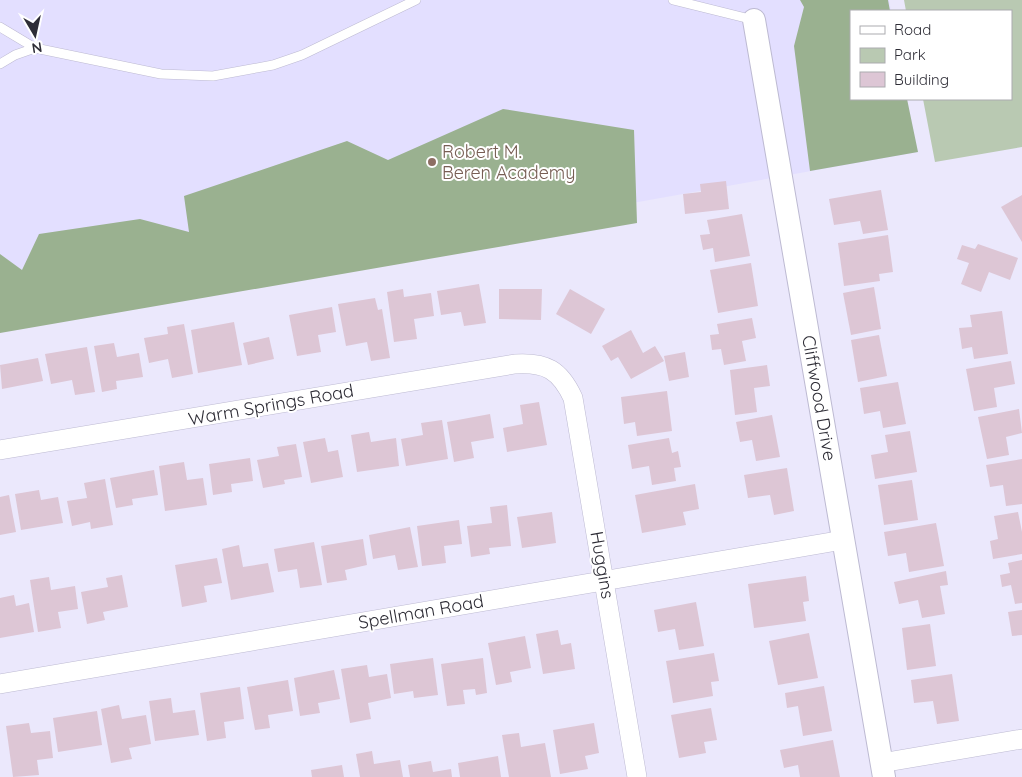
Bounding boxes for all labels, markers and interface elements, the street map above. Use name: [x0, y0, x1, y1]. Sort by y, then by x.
north arrow: [10, 10, 60, 60]
legend: [850, 10, 1012, 100]
text: Road: [894, 20, 931, 39]
text: N: [31, 38, 44, 58]
text: Park: [894, 45, 926, 64]
text: Building: [894, 70, 949, 89]
place label: Robert M. Beren Academy: [442, 140, 575, 184]
marker: Robert M. Beren Academy: [426, 156, 438, 168]
street label: Cliffwood Drive: [797, 333, 842, 463]
street label: Warm Springs Road: [186, 379, 355, 430]
street label: Huggins: [585, 529, 620, 600]
street label: Spellman Road: [356, 589, 485, 634]

